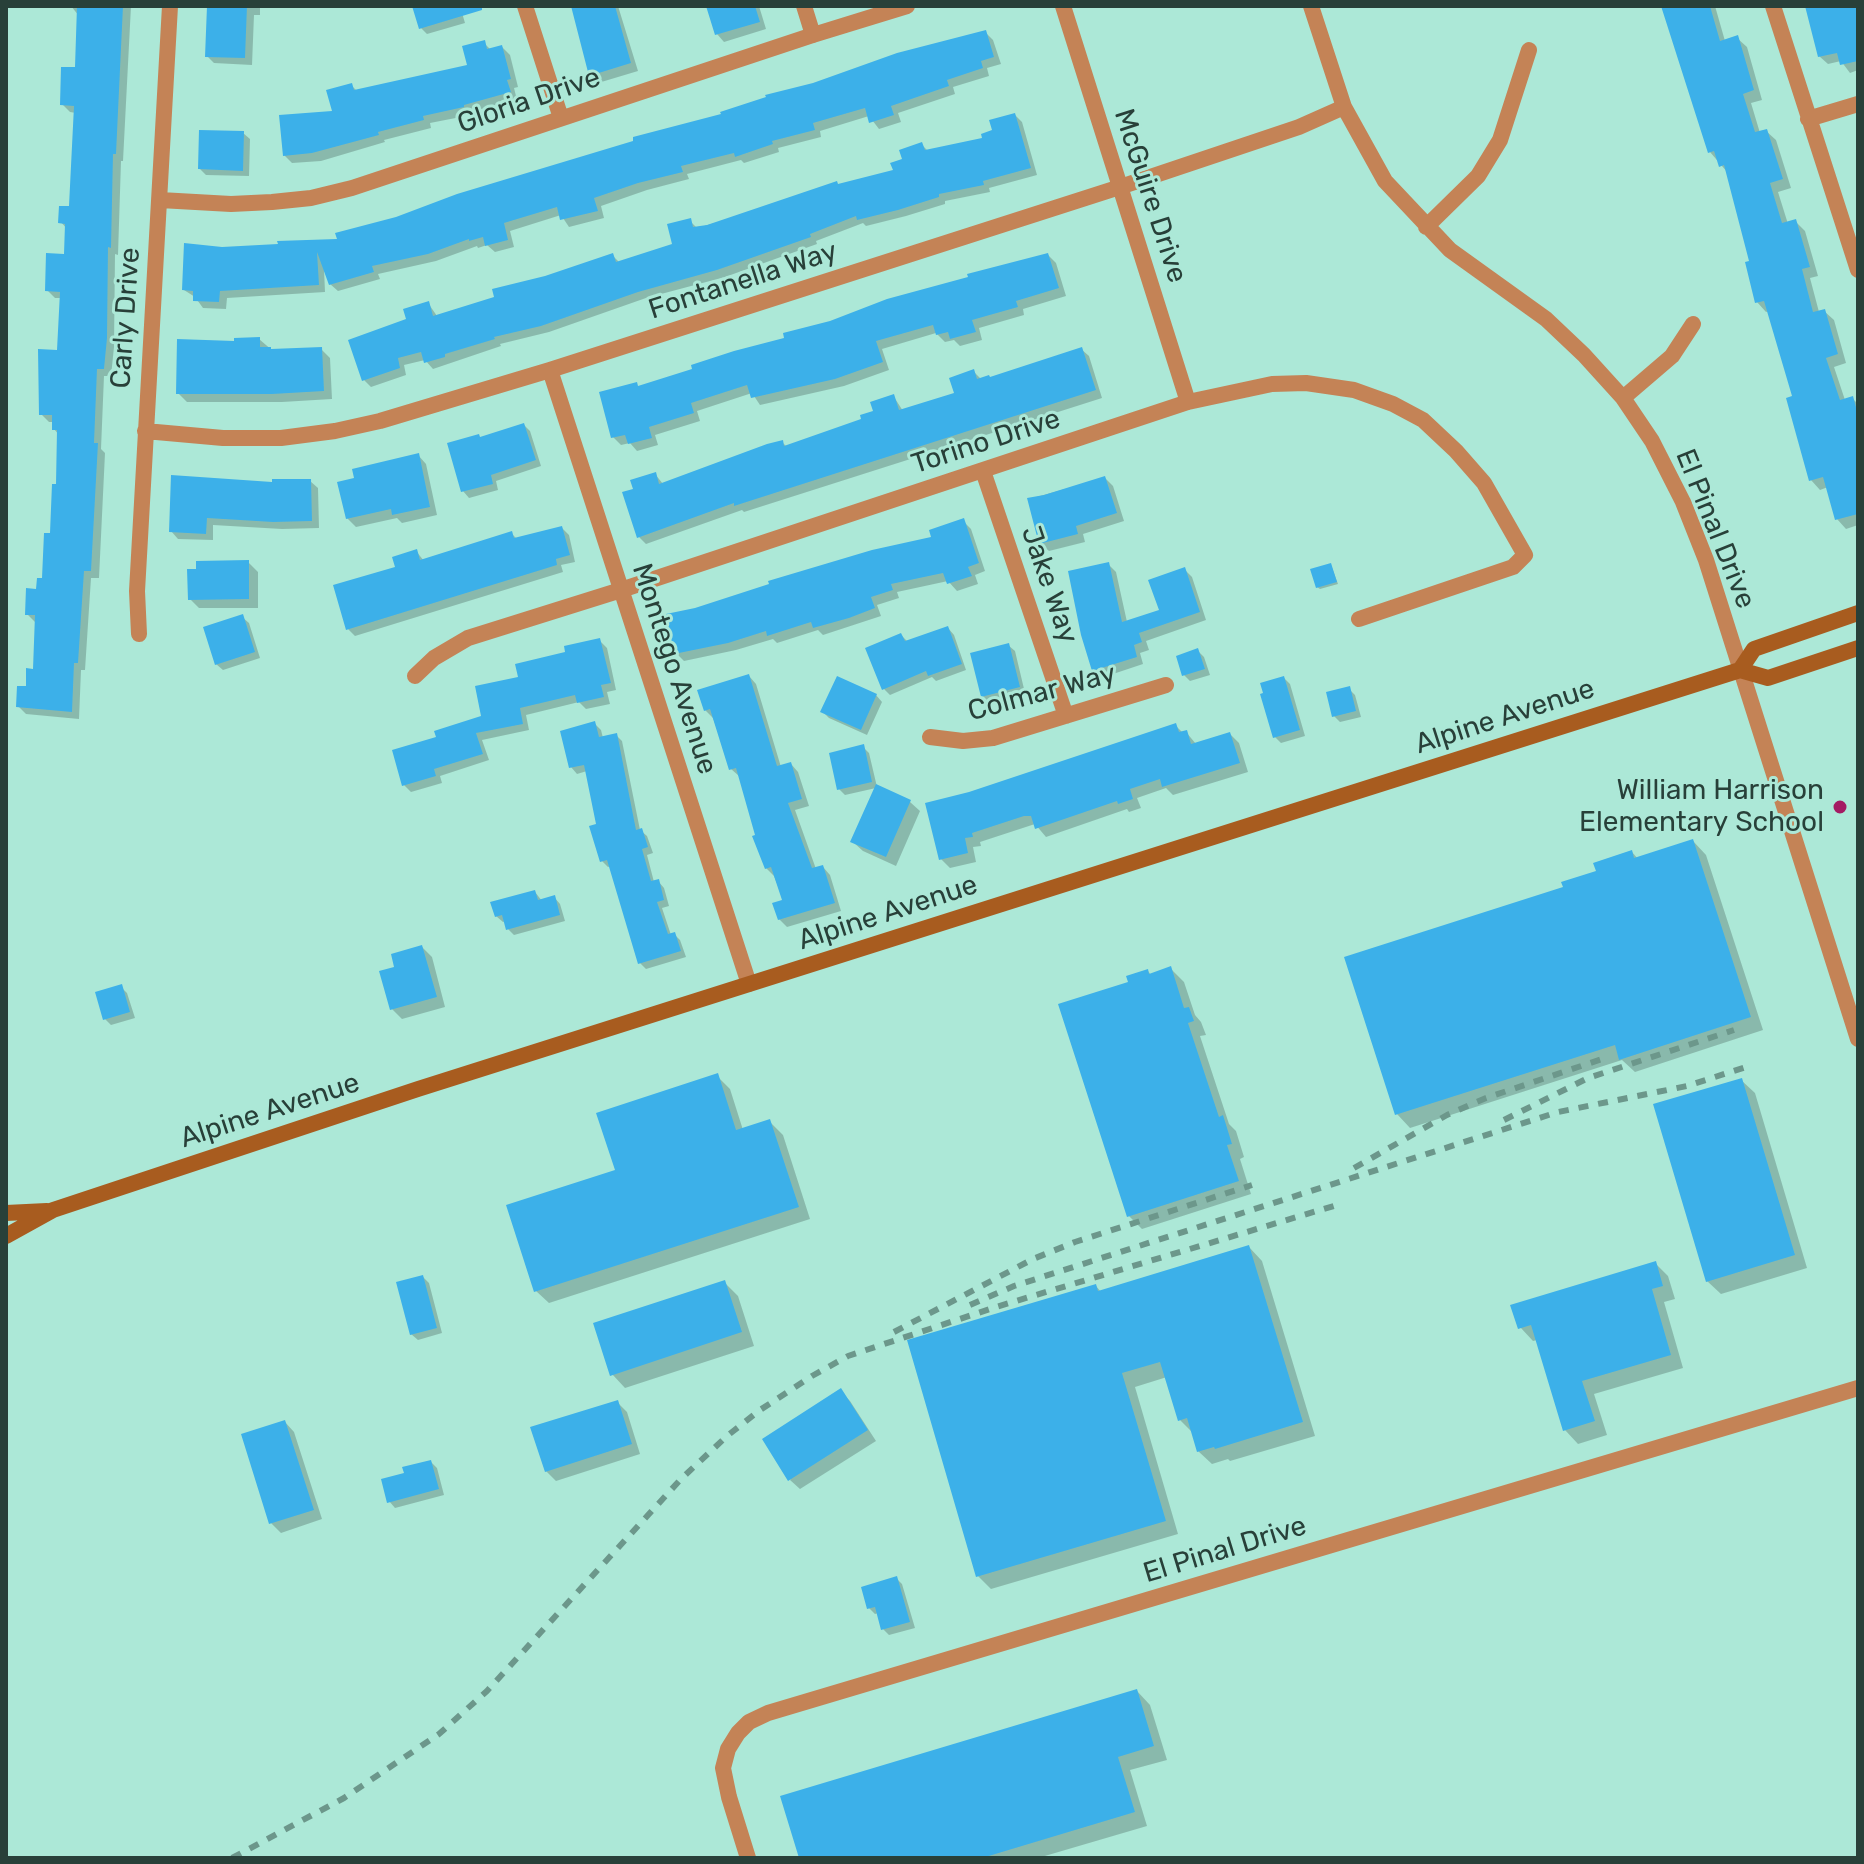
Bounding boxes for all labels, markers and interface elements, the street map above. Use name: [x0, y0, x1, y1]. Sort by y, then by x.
street label: Gloria Drive: [453, 61, 605, 141]
street label: McGuire Drive: [1106, 105, 1194, 287]
street label: Fontanella Way: [644, 235, 842, 327]
street label: Carly Drive: [104, 246, 148, 390]
street label: Torino Drive: [907, 402, 1065, 482]
street label: El Pinal Drive: [1668, 444, 1762, 614]
street label: Jake Way: [1013, 522, 1085, 648]
street label: Montego Avenue: [624, 559, 724, 779]
street label: Colmar Way: [964, 657, 1120, 729]
street label: Alpine Avenue: [1411, 672, 1599, 762]
place label: William Harrison Elementary School: [1579, 774, 1824, 840]
marker: William Harrison Elementary School: [1831, 798, 1849, 816]
street label: Alpine Avenue: [794, 868, 982, 958]
street label: Alpine Avenue: [176, 1066, 364, 1156]
street label: El Pinal Drive: [1139, 1509, 1311, 1591]

